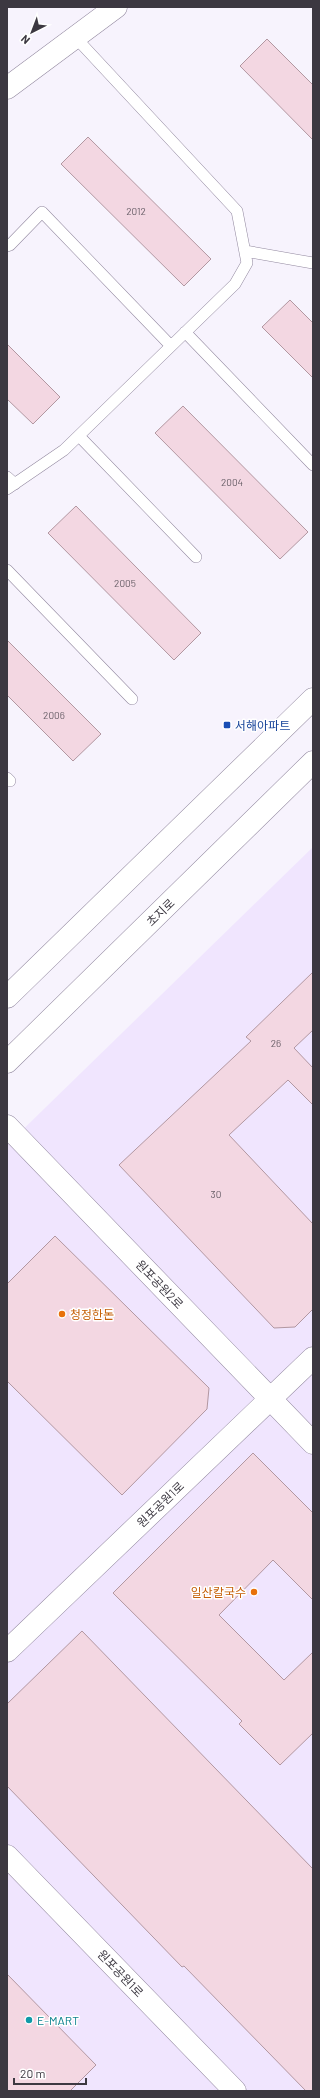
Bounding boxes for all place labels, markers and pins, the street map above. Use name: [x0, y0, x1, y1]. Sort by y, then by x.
place label: 서해아파트: [235, 718, 290, 732]
marker: 서해아파트: [222, 720, 232, 730]
place label: 청정한돈: [70, 1307, 114, 1321]
marker: 청정한돈: [57, 1309, 67, 1319]
place label: 일산칼국수: [191, 1585, 246, 1599]
marker: 일산칼국수: [249, 1587, 259, 1597]
place label: E-MART: [37, 2013, 79, 2027]
marker: E-MART: [24, 2015, 34, 2025]

